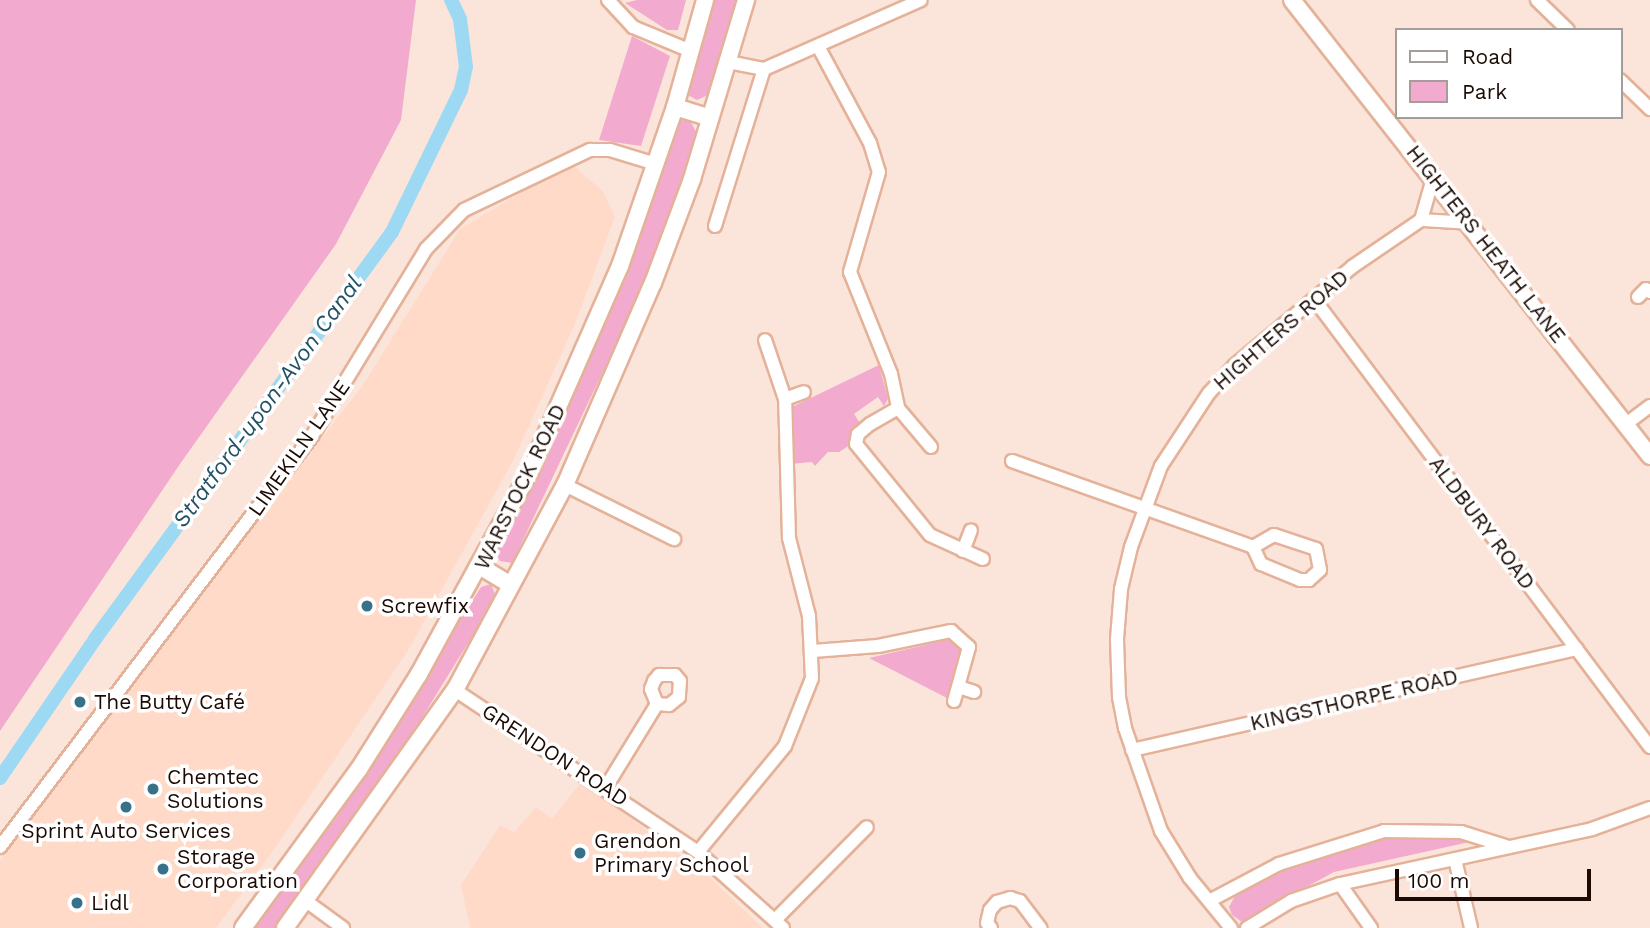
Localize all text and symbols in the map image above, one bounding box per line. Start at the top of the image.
legend [1394,28,1622,119]
text: Road [1462,44,1513,69]
text: Park [1462,79,1507,104]
street label: HIGHTERS HEATH LANE [1401,140,1571,348]
street label: HIGHTERS ROAD [1208,264,1354,396]
water label: Stratford-upon-Avon Canal [167,271,369,533]
street label: LIMEKILN LANE [243,375,355,521]
street label: WARSTOCK ROAD [469,400,571,574]
street label: ALDBURY ROAD [1424,451,1540,595]
place label: Screwfix [381,593,469,619]
marker: Screwfix [359,598,375,614]
street label: KINGSTHORPE ROAD [1248,664,1460,736]
place label: The Butty Café [94,689,246,715]
marker: The Butty Café [72,694,88,710]
street label: GRENDON ROAD [477,698,633,812]
place label: Chemtec Solutions [167,764,263,814]
marker: Chemtec Solutions [145,781,161,797]
marker: Sprint Auto Services [118,799,134,815]
place label: Sprint Auto Services [21,818,231,844]
place label: Grendon Primary School [594,828,749,878]
place label: Storage Corporation [177,844,298,894]
marker: Grendon Primary School [572,845,588,861]
scale bar [1398,855,1594,899]
marker: Storage Corporation [155,861,171,877]
text: 100 m [1408,868,1470,893]
place label: Lidl [91,890,129,916]
marker: Lidl [69,895,85,911]

